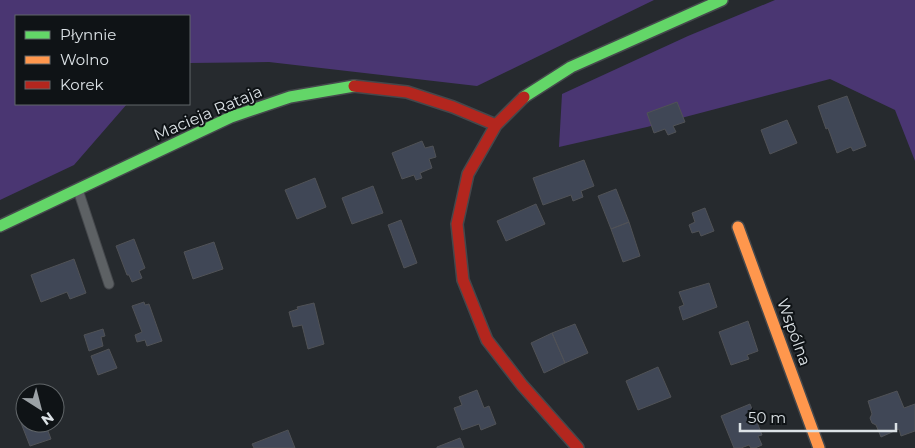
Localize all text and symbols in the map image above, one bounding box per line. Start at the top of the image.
legend [15,15,190,105]
text: Płynnie [60,25,116,44]
text: Wolno [60,50,109,69]
text: Korek [60,75,104,94]
street label: Macieja Rataja [151,82,265,144]
street label: Wspólna [773,296,815,368]
north arrow [15,383,65,433]
scale bar [740,400,896,432]
text: N [38,408,58,429]
text: 50 m [748,408,786,427]

